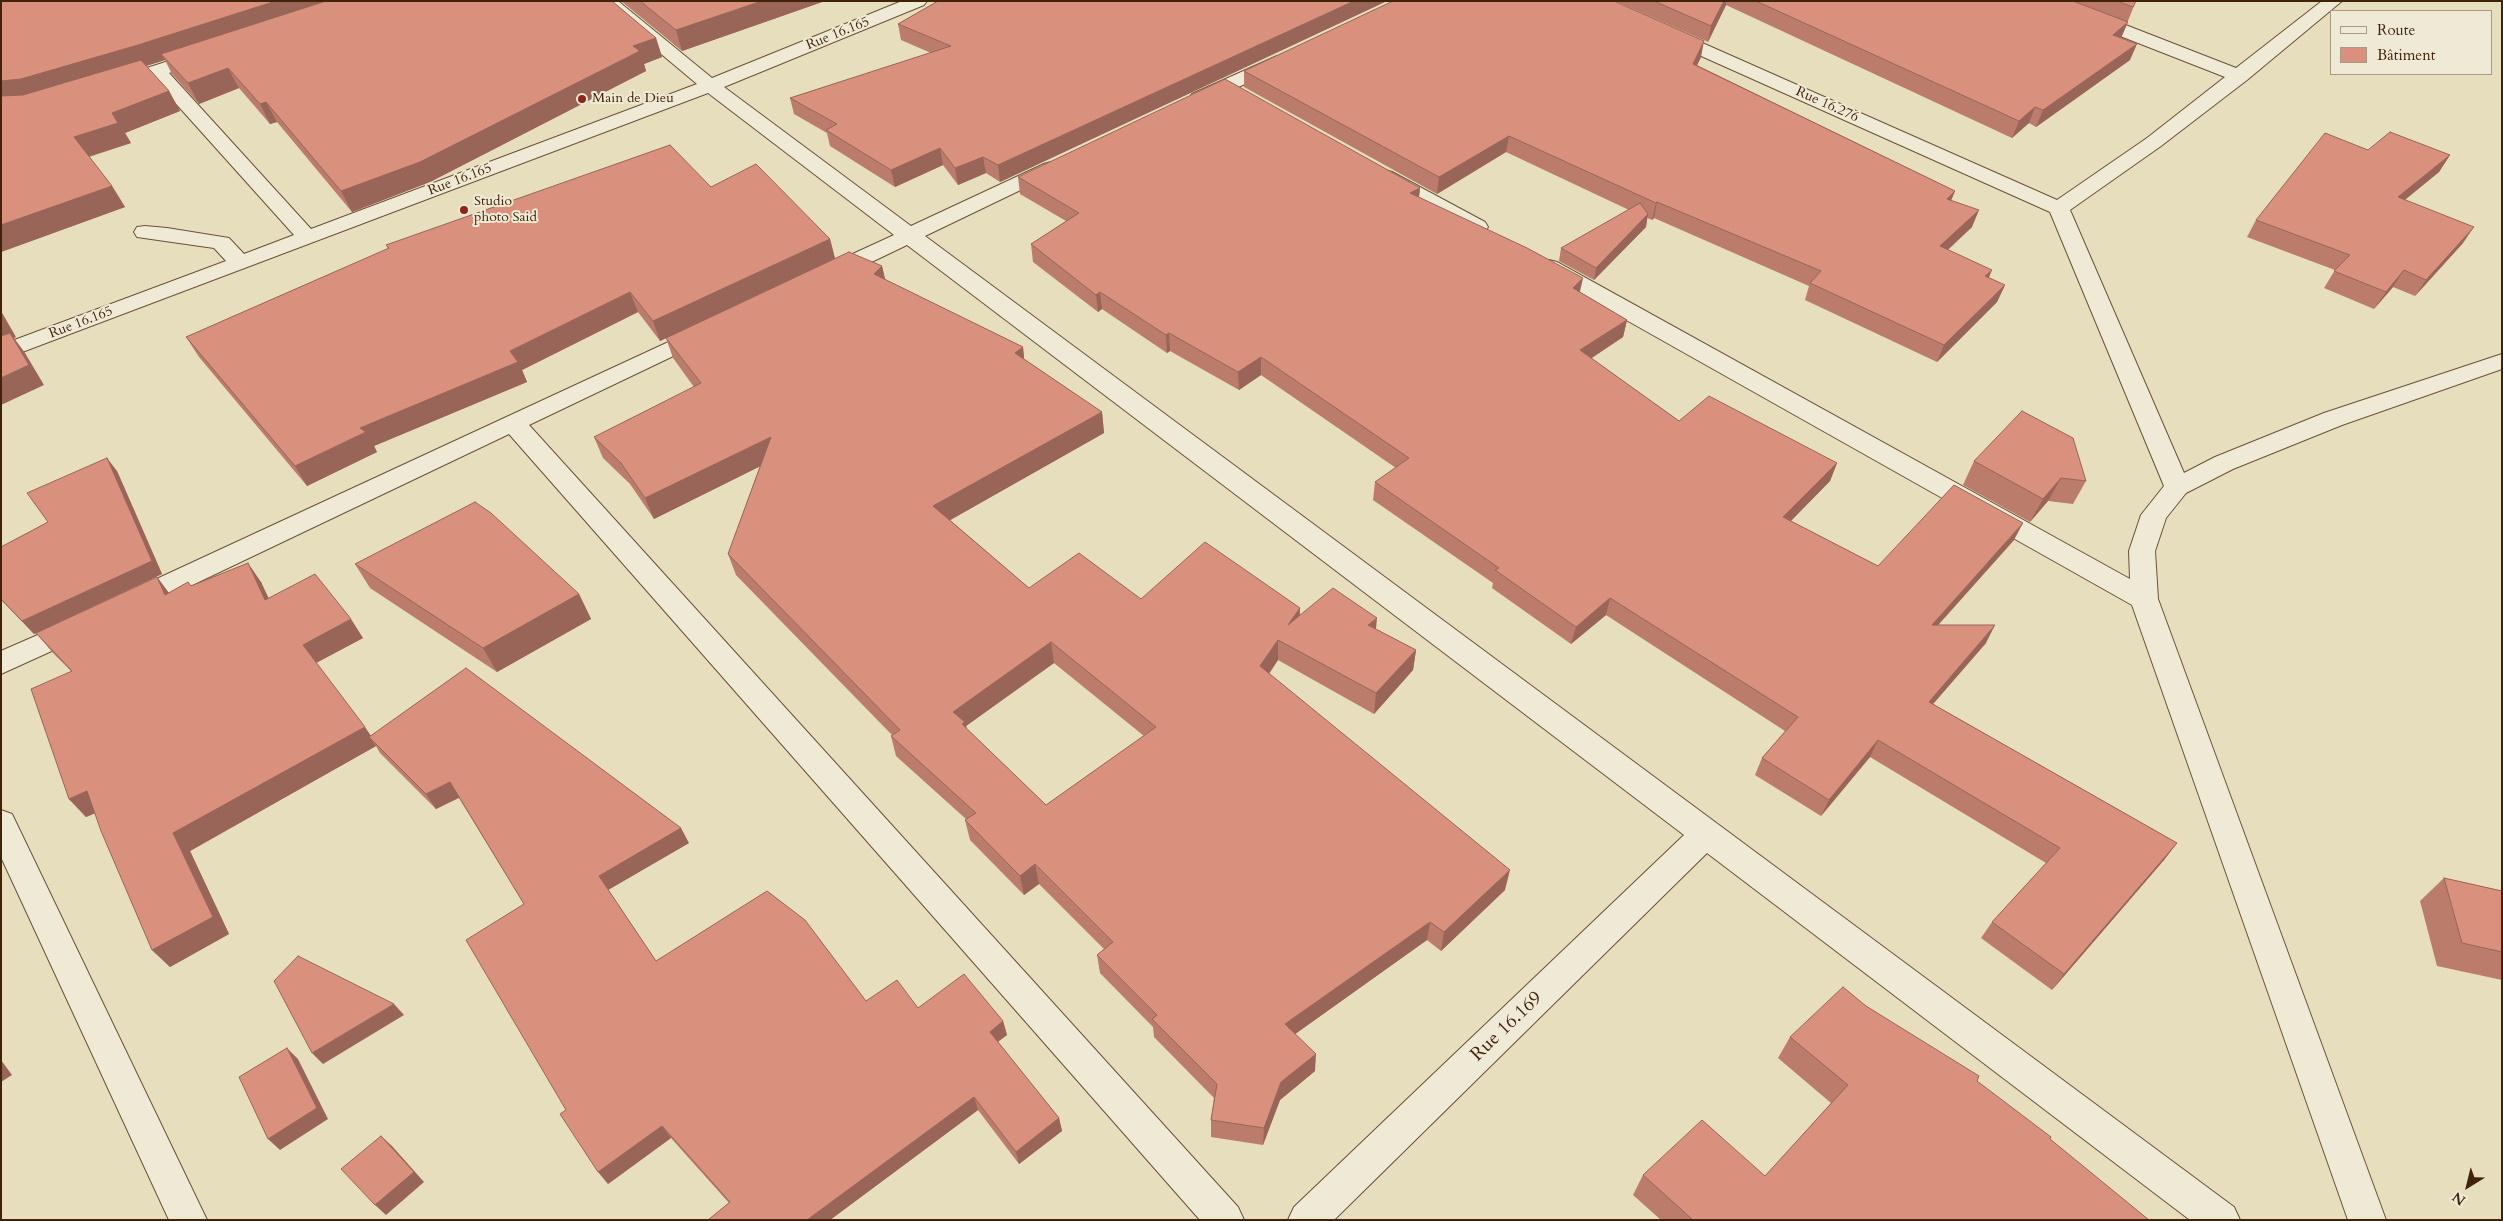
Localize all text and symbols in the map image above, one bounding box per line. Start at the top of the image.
legend [2330,10,2493,75]
street label: Rue 16.165 [804,14,872,54]
text: Route [2377,20,2415,40]
text: Bâtiment [2377,45,2435,65]
street label: Rue 16.276 [1793,84,1861,126]
place label: Main de Dieu [592,91,674,107]
marker: Main de Dieu [576,93,588,105]
street label: Rue 16.165 [426,160,494,200]
place label: Studio photo Said [474,194,537,226]
marker: Studio photo Said [458,204,470,216]
street label: Rue 16.165 [47,303,115,343]
street label: Rue 16.169 [1466,987,1548,1067]
north arrow [2443,1161,2493,1211]
text: N [2448,1187,2469,1210]

